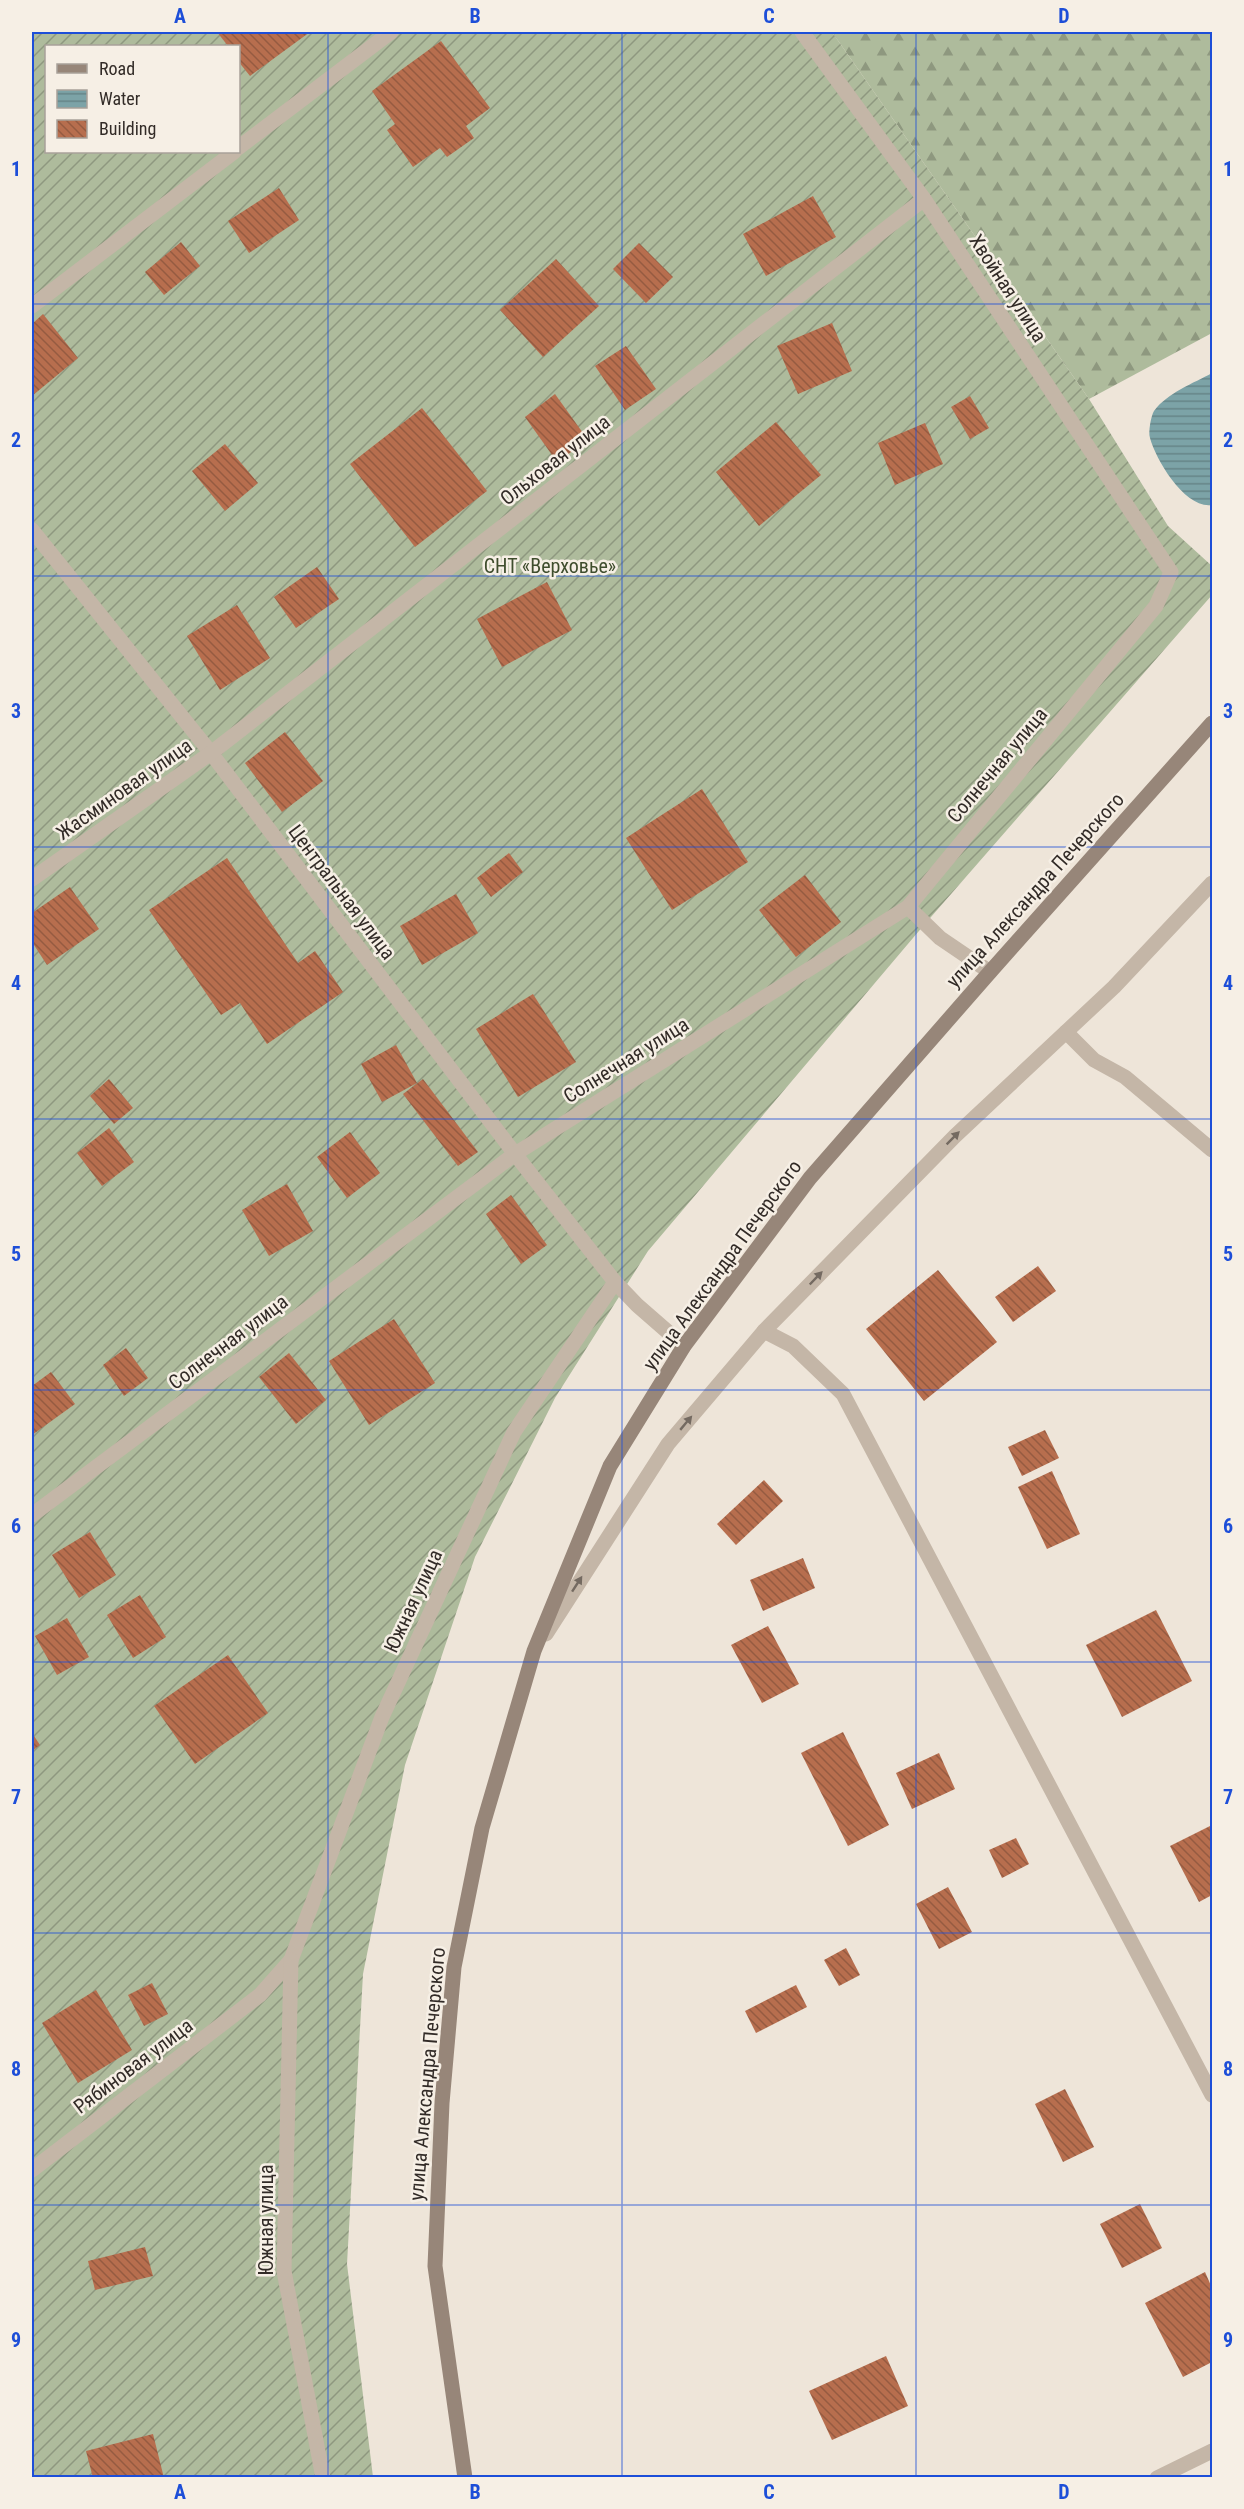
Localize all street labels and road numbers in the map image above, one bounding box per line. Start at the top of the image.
street label: Хвойная улица [964,230,1052,346]
street label: Ольховая улица [495,410,615,510]
street label: Солнечная улица [942,703,1052,827]
street label: Жасминовая улица [51,733,197,845]
street label: улица Александра Печерского [941,788,1129,992]
street label: Центральная улица [284,820,400,964]
street label: Солнечная улица [559,1012,693,1108]
street label: улица Александра Печерского [638,1155,806,1375]
street label: Солнечная улица [164,1289,292,1395]
street label: Южная улица [379,1546,447,1656]
street label: улица Александра Печерского [404,1946,450,2202]
street label: Рябиновая улица [69,2013,197,2119]
street label: Южная улица [254,2165,278,2275]

